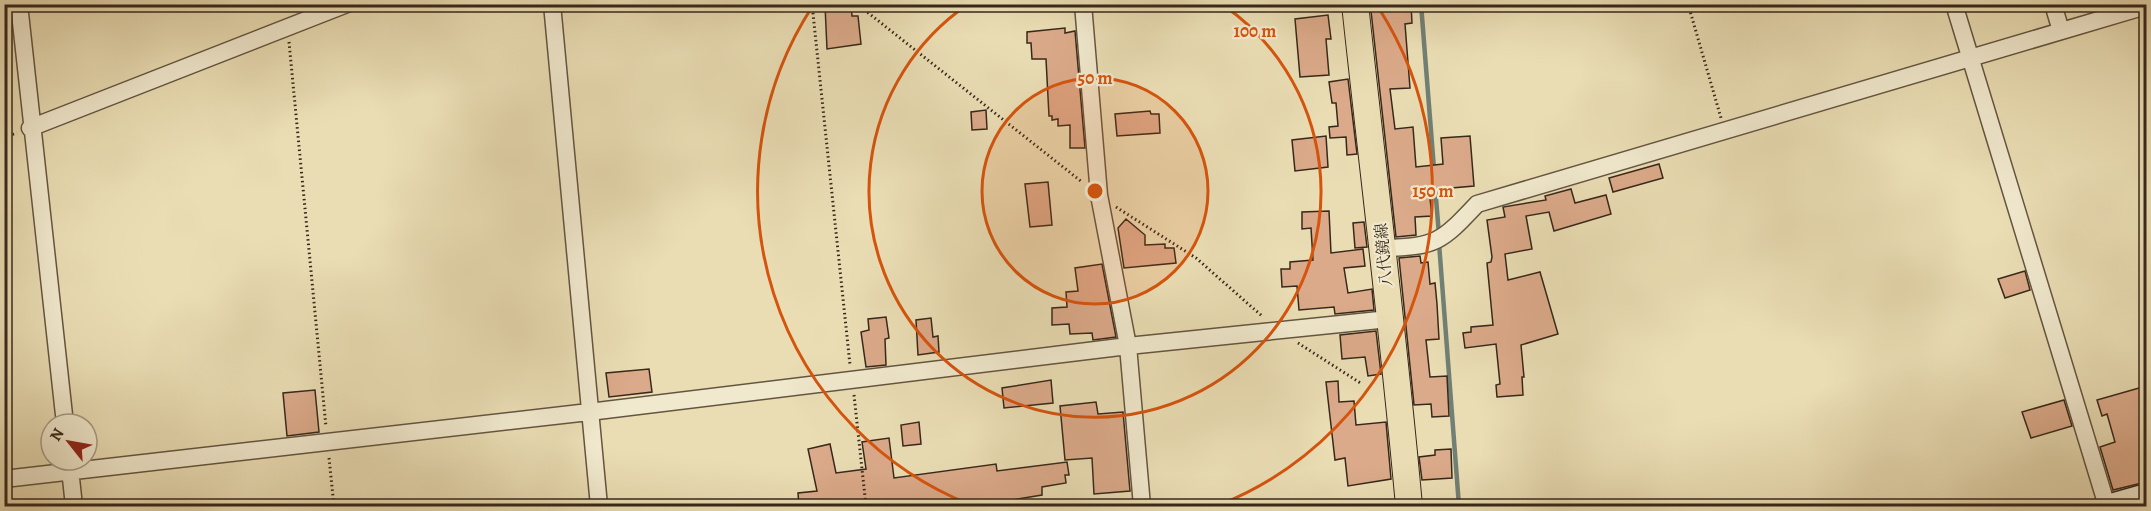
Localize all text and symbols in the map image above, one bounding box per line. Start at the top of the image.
text: 100 m [1234,19,1276,43]
text: 50 m [1078,66,1112,90]
text: 150 m [1412,179,1454,203]
centre of rings [1085,181,1105,201]
street label: 八代鏡線 [1370,222,1398,288]
north arrow [39,412,99,472]
text: N [45,424,70,445]

